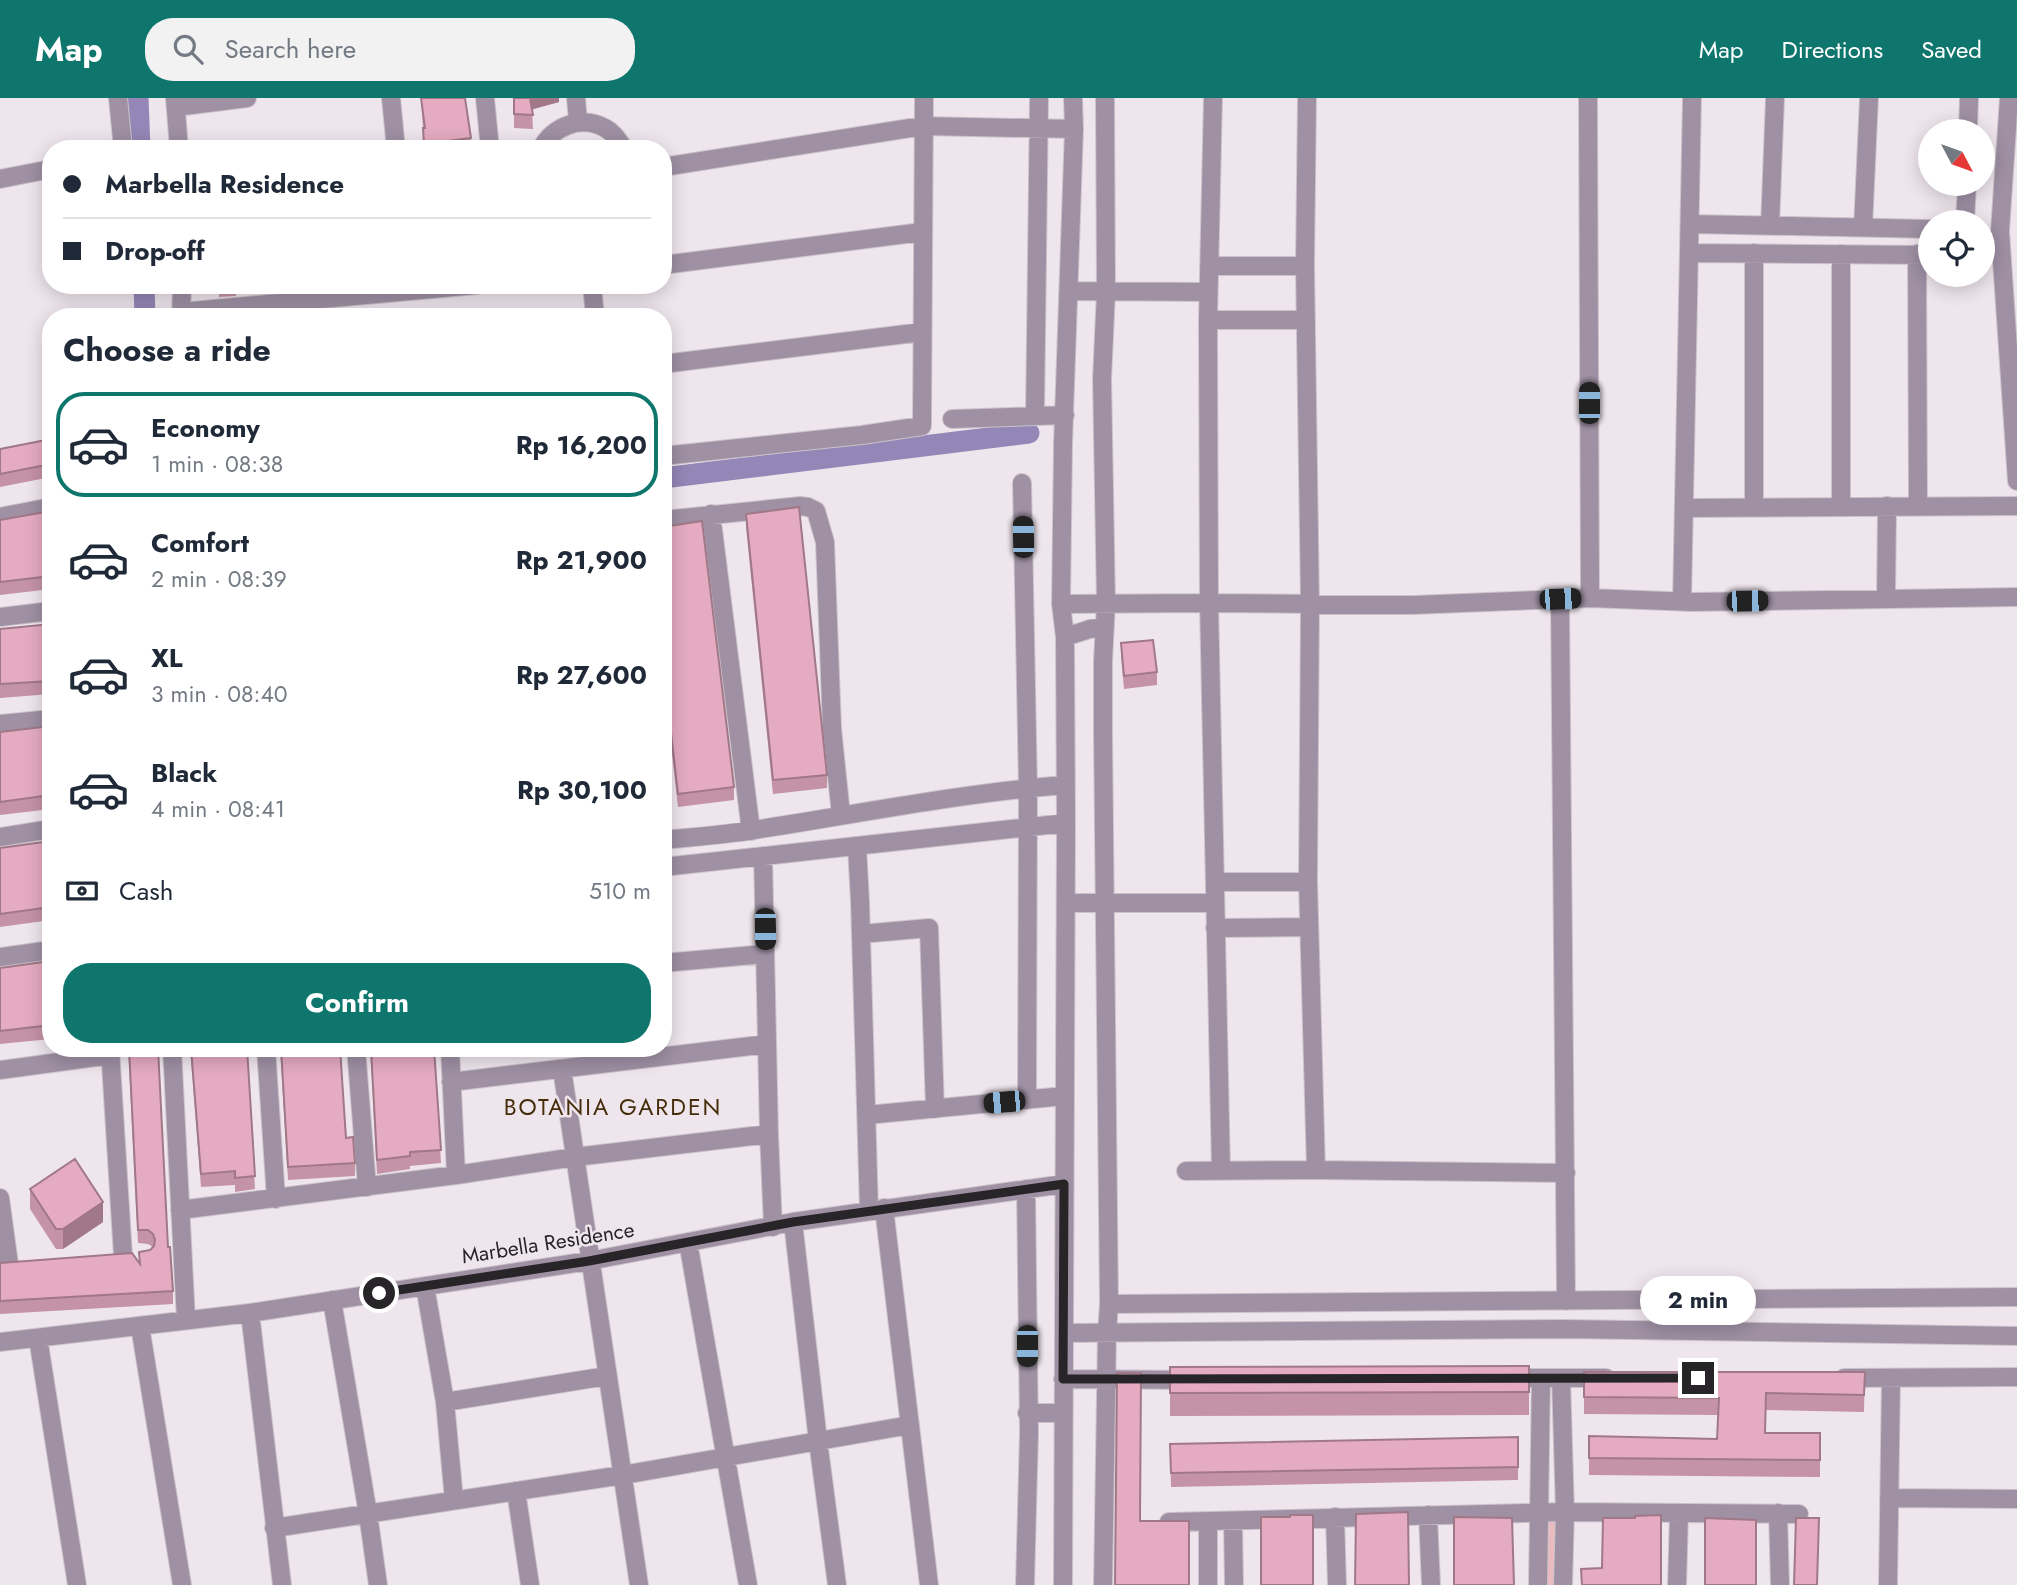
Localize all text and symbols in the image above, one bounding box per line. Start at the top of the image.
search box [145,18,635,81]
text: Map [35,26,103,73]
icon: search [169,30,207,68]
text: Search here [225,30,356,68]
text: Map [1699,32,1744,67]
text: Directions [1782,32,1883,67]
text: Saved [1921,32,1982,67]
north arrow [1918,119,1995,196]
map controls [1918,119,1995,287]
text: Marbella Residence [105,165,344,203]
button: locate [1918,210,1995,287]
text: Drop-off [105,232,205,270]
text: Choose a ride [63,327,271,373]
car [1579,382,1600,424]
text: Economy [151,409,260,447]
icon: car [67,413,130,476]
text: Rp 16,200 [516,426,647,464]
text: 1 min · 08:38 [151,447,283,481]
car [1013,516,1034,558]
text: Comfort [151,524,249,562]
icon: car [67,528,130,591]
text: Rp 21,900 [516,541,647,579]
text: 2 min · 08:39 [151,562,287,596]
car [1539,588,1582,610]
car [1726,590,1769,612]
text: XL [151,639,183,677]
icon: car [67,643,130,706]
text: Rp 27,600 [516,656,647,694]
text: 3 min · 08:40 [151,677,288,711]
text: Black [151,754,217,792]
icon: car [67,758,130,821]
text: Rp 30,100 [517,771,647,809]
text: 4 min · 08:41 [151,792,285,826]
icon: cash [63,872,101,910]
text: Cash [119,872,173,910]
text: 510 m [589,874,651,908]
car [755,908,776,950]
button: Confirm [63,963,651,1043]
district label: BOTANIA GARDEN [504,1090,722,1124]
car [983,1090,1026,1114]
street label: Marbella Residence [460,1215,637,1271]
callout: 2 min [1640,1276,1756,1326]
route start [363,1277,395,1309]
text: 2 min [1668,1283,1728,1317]
car [1017,1325,1038,1367]
route end [1682,1362,1714,1394]

